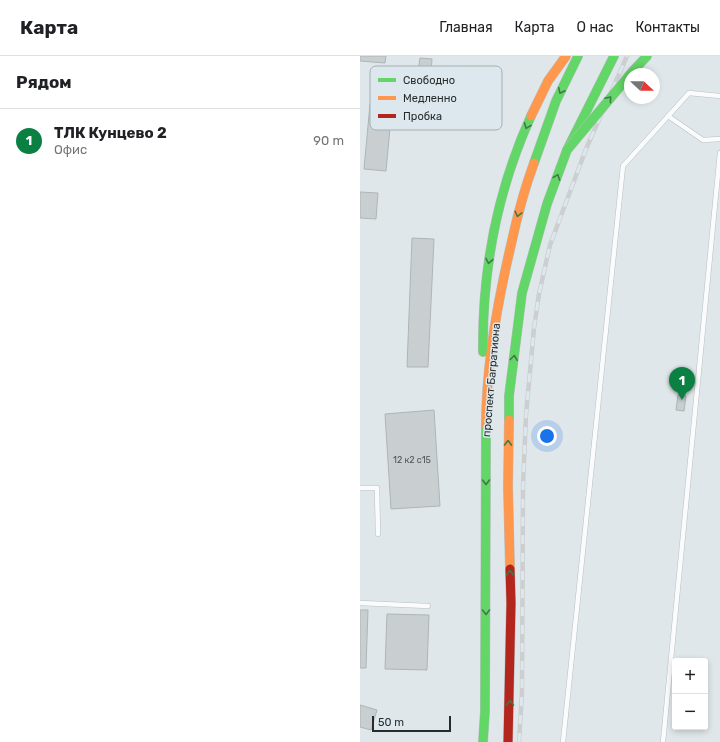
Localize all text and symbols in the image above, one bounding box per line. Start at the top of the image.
text: Карта [20,16,78,39]
text: Главная [439,19,493,36]
text: Карта [515,19,555,36]
text: О нас [577,19,613,36]
text: Контакты [635,19,700,36]
legend [370,66,502,130]
north arrow [624,68,660,104]
text: Рядом [16,72,72,92]
text: Свободно [403,74,455,87]
one-way arrow [558,87,566,94]
text: Медленно [403,92,457,105]
one-way arrow [605,96,612,103]
text: Пробка [403,110,442,123]
one-way arrow [523,123,531,130]
text: ТЛК Кунцево 2 [54,124,167,142]
text: 1 [26,133,32,148]
text: 90 m [313,133,344,148]
text: Офис [54,142,87,157]
one-way arrow [552,174,560,181]
one-way arrow [514,210,523,217]
one-way arrow [485,258,493,264]
street label: проспект Багратиона [480,323,503,438]
one-way arrow [509,355,518,361]
pin: 1 [669,367,695,400]
your location [537,426,557,446]
one-way arrow [504,440,513,446]
house number: 12 к2 с15 [393,455,431,465]
one-way arrow [482,479,490,485]
one-way arrow [506,570,515,576]
one-way arrow [482,609,490,615]
map controls [672,658,708,730]
button: + [672,658,708,694]
button: − [672,694,708,730]
one-way arrow [505,700,514,706]
scale bar [372,714,451,733]
text: 50 m [378,716,404,729]

